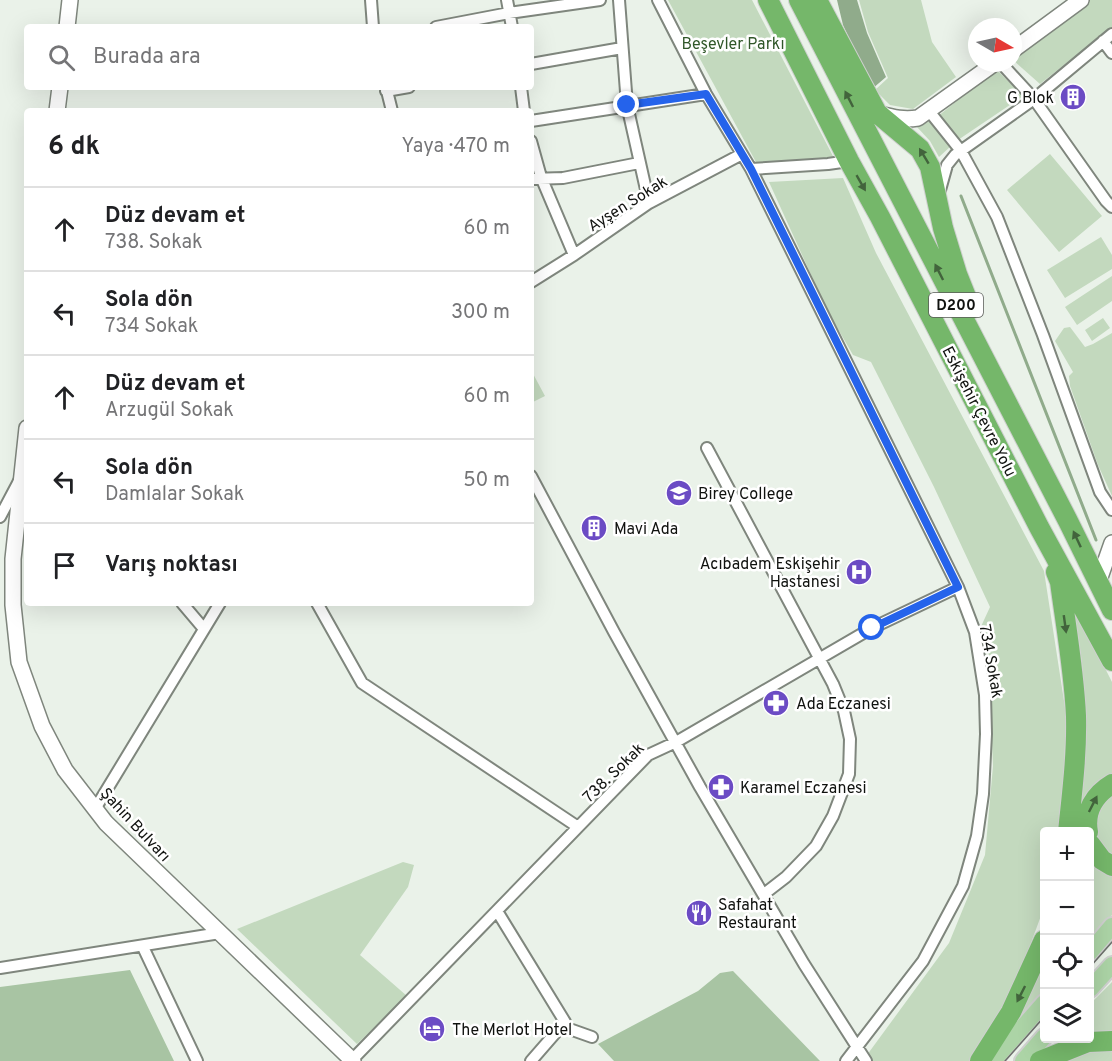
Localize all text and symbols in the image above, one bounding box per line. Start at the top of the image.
north arrow [968,18,1022,72]
search box [24,24,534,90]
park label: Beşevler Parkı [681,35,785,55]
icon: search [45,41,78,74]
text: Burada ara [93,44,201,71]
building icon: G Blok [1058,82,1088,112]
place label: G Blok [1007,89,1054,109]
route end [613,91,639,117]
one-way arrow [845,91,854,108]
text: 6 dk [48,131,100,164]
text: Yaya · 470 m [401,134,510,160]
one-way arrow [918,148,929,164]
street label: Ayşen Sokak [584,172,672,237]
one-way arrow [856,175,866,192]
text: Düz devam et [105,203,245,230]
icon: ahead [48,213,81,246]
text: 60 m [464,216,510,242]
text: 738. Sokak [105,230,203,256]
one-way arrow [934,264,944,281]
text: Sola dön [105,287,193,314]
road number: D200 [929,293,983,317]
icon: left [48,297,81,330]
text: 300 m [451,300,510,326]
text: 734 Sokak [105,314,198,340]
street label: Eskişehir Çevre Yolu [937,343,1020,481]
text: Düz devam et [105,371,245,398]
icon: ahead [48,381,81,414]
text: 60 m [464,384,510,410]
text: Arzugül Sokak [105,398,234,424]
text: Sola dön [105,455,193,482]
icon: left [48,465,81,498]
text: 50 m [463,468,510,494]
school or university icon: Birey College [664,478,694,508]
text: Damlalar Sokak [105,482,244,508]
place label: Birey College [698,485,793,505]
building icon: Mavi Ada [579,513,609,543]
place label: Mavi Ada [614,520,678,540]
one-way arrow [1072,530,1081,547]
icon: arrive [48,549,81,582]
text: Varış noktası [105,552,238,579]
place label: Acıbadem Eskişehir Hastanesi [700,555,840,593]
hospital icon: Acıbadem Eskişehir Hastanesi [844,557,874,587]
route start [858,614,884,640]
one-way arrow [1061,614,1070,633]
street label: 734 Sokak [974,623,1006,700]
pharmacy icon: Ada Eczanesi [761,688,791,718]
place label: Ada Eczanesi [796,695,891,715]
street label: 738. Sokak [579,739,649,808]
pharmacy icon: Karamel Eczanesi [706,772,736,802]
place label: Karamel Eczanesi [740,779,867,799]
street label: Şahin Bulvarı [95,784,174,867]
one-way arrow [1088,795,1098,813]
map controls [1040,827,1094,1043]
button: + [1040,827,1094,881]
button: − [1040,881,1094,935]
place label: Safahat Restaurant [718,896,797,934]
restaurant icon: Safahat Restaurant [684,898,714,928]
button: locate [1040,935,1094,989]
one-way arrow [1016,986,1026,1003]
button: layers [1040,989,1094,1043]
hotel icon: The Merlot Hotel [417,1014,447,1044]
place label: The Merlot Hotel [452,1021,572,1041]

